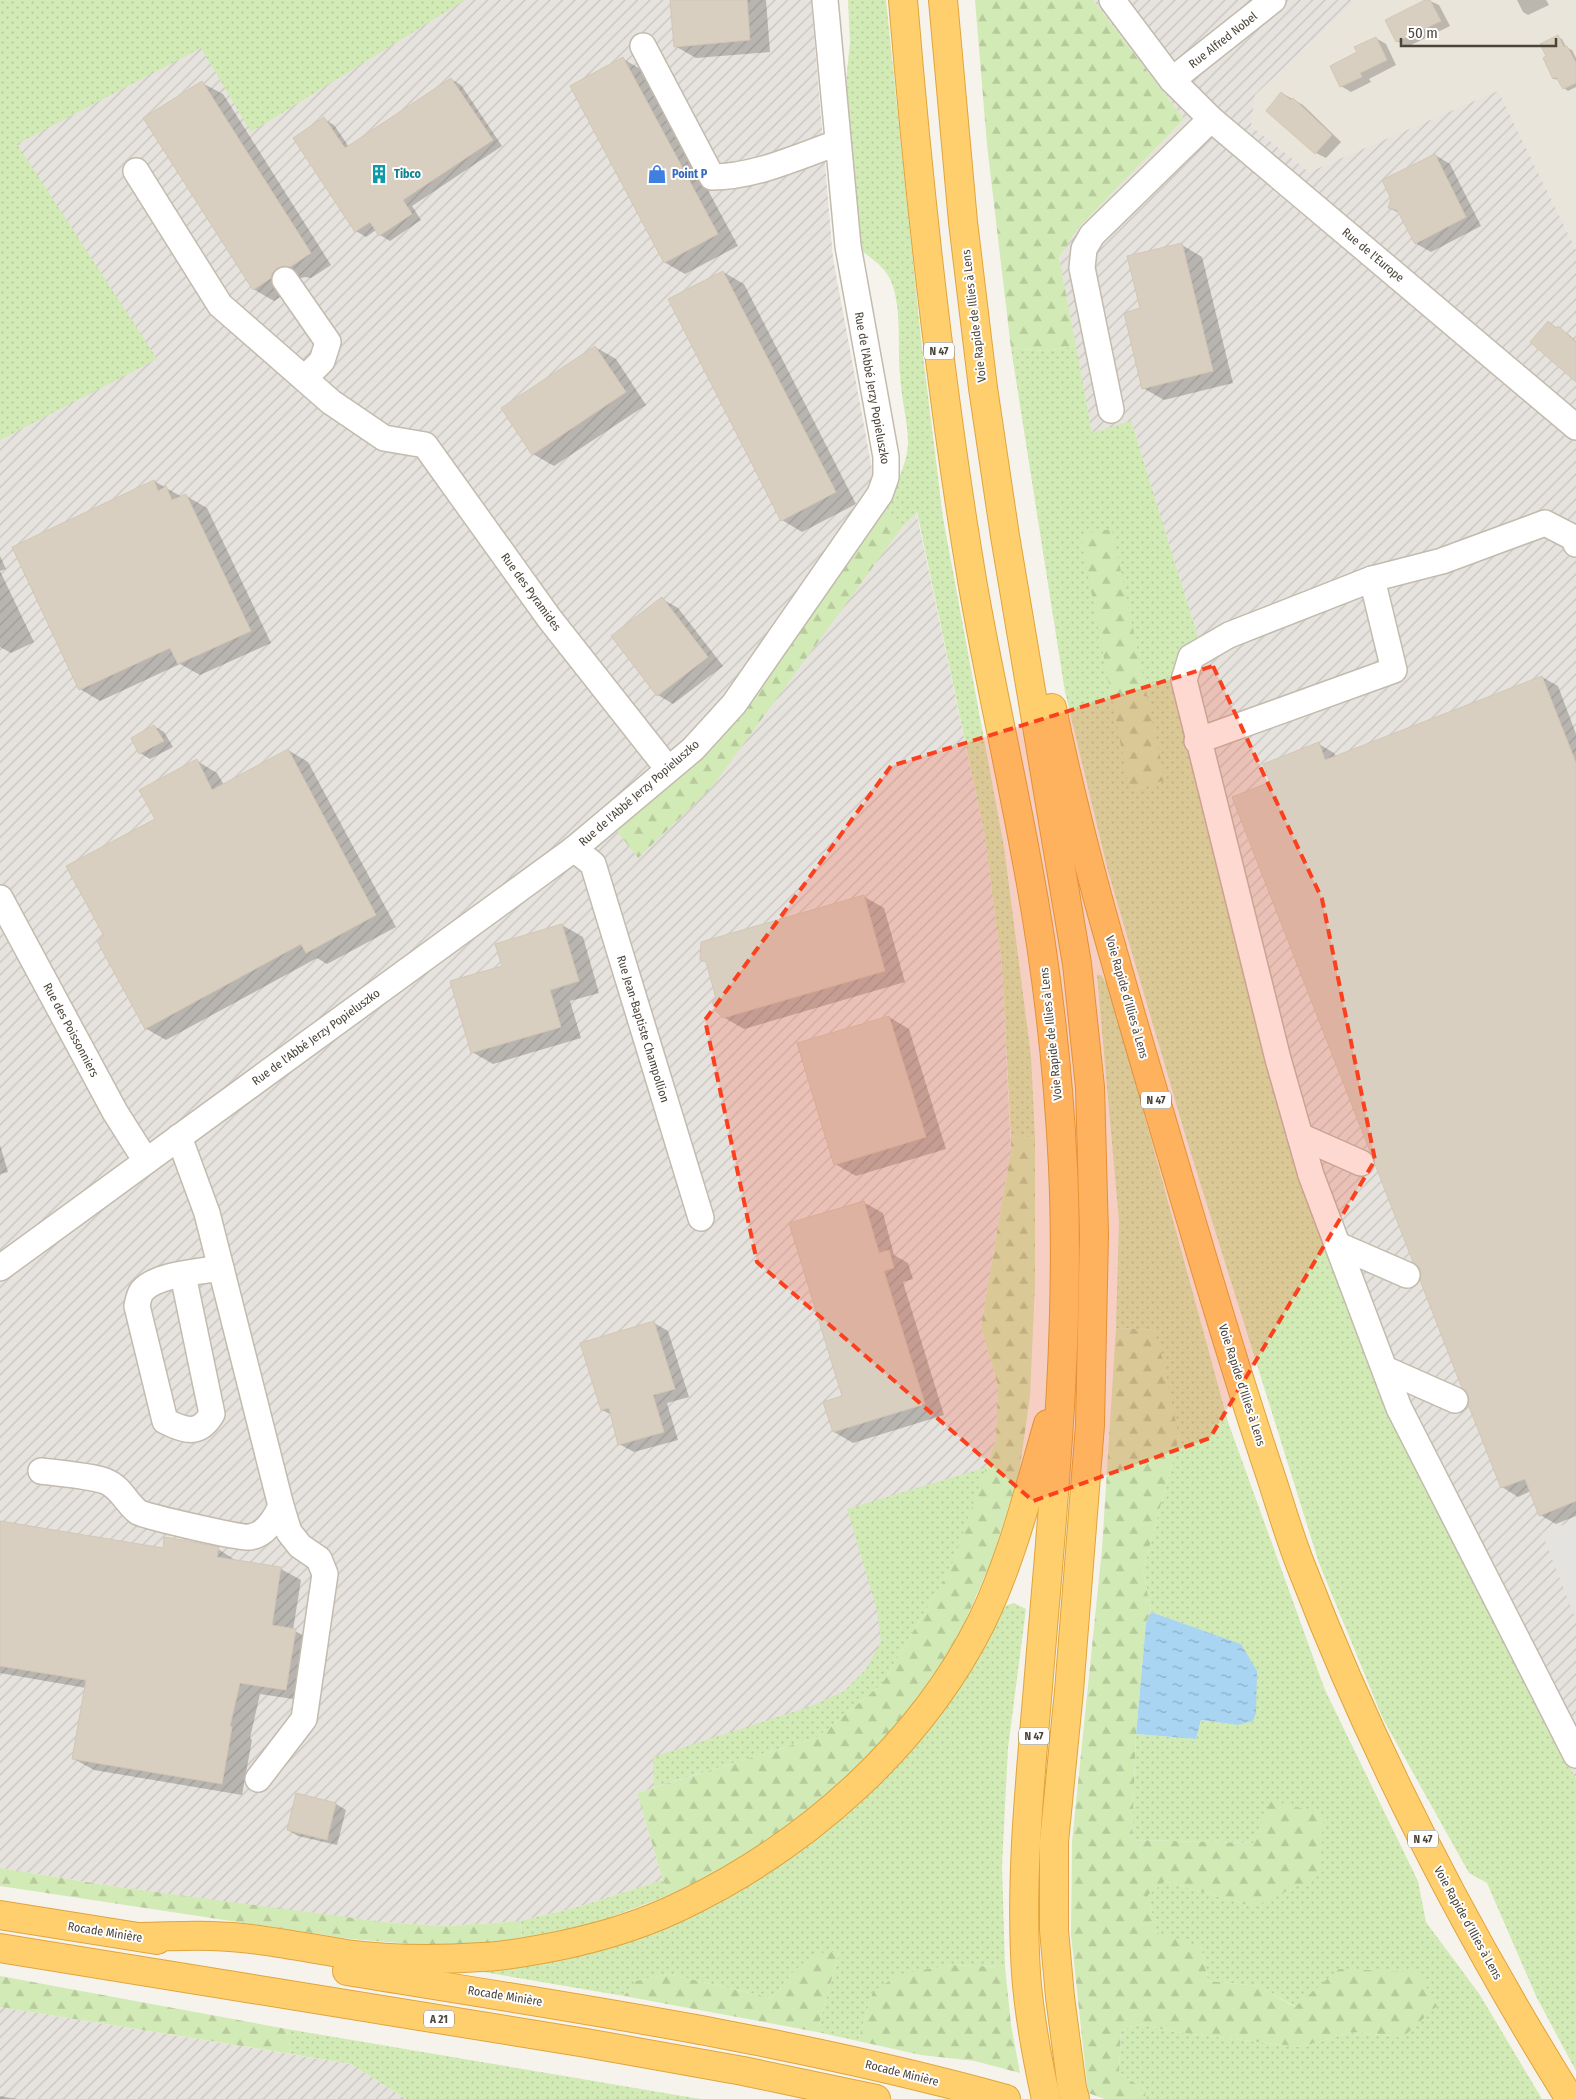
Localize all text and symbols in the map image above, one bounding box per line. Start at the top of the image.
street label: Rue Alfred Nobel [1186,9,1260,71]
scale bar [1401,15,1556,47]
text: 50 m [1408,24,1438,42]
building icon: Tibco [368,163,390,185]
shop icon: Point P [646,163,668,185]
place label: Tibco [394,167,421,181]
place label: Point P [672,167,708,181]
street label: Rue de l'Europe [1339,225,1407,285]
street label: Voie Rapide de Illies à Lens [959,249,989,383]
street label: Rue de l'Abbé Jerzy Popieluszko [852,311,892,465]
road number: N 47 [924,342,954,360]
street label: Rue des Pyramides [498,550,564,634]
street label: Rue de l'Abbé Jerzy Popieluszko [576,737,702,849]
street label: Voie Rapide d’Illies à Lens [1103,934,1151,1060]
street label: Rue Jean-Baptiste Champollion [614,954,672,1104]
street label: Voie Rapide de Illies à Lens [1037,967,1065,1101]
street label: Rue des Poissonniers [40,981,102,1079]
street label: Rue de l'Abbé Jerzy Popieluszko [249,986,383,1088]
road number: N 47 [1141,1092,1171,1108]
street label: Voie Rapide d’Illies à Lens [1216,1322,1268,1448]
road number: N 47 [1019,1728,1049,1744]
road number: N 47 [1408,1830,1438,1848]
street label: Voie Rapide d’Illies à Lens [1431,1864,1505,1982]
street label: Rocade Minière [67,1919,143,1945]
street label: Rocade Minière [467,1983,543,2009]
road number: A 21 [424,2010,454,2028]
street label: Rocade Minière [864,2057,940,2089]

